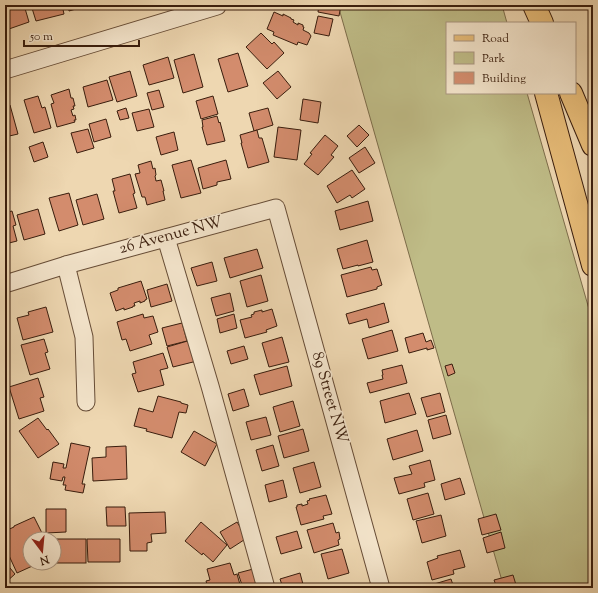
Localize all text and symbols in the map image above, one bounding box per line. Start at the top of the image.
scale bar [24,22,139,48]
legend [446,22,576,94]
text: 50 m [29,28,53,46]
text: Road [482,30,509,48]
text: Park [482,50,505,68]
text: Building [482,70,526,88]
street label: 26 Avenue NW [117,211,226,261]
street label: 89 Street NW [305,349,353,447]
north arrow [22,531,62,571]
text: N [38,550,52,569]

